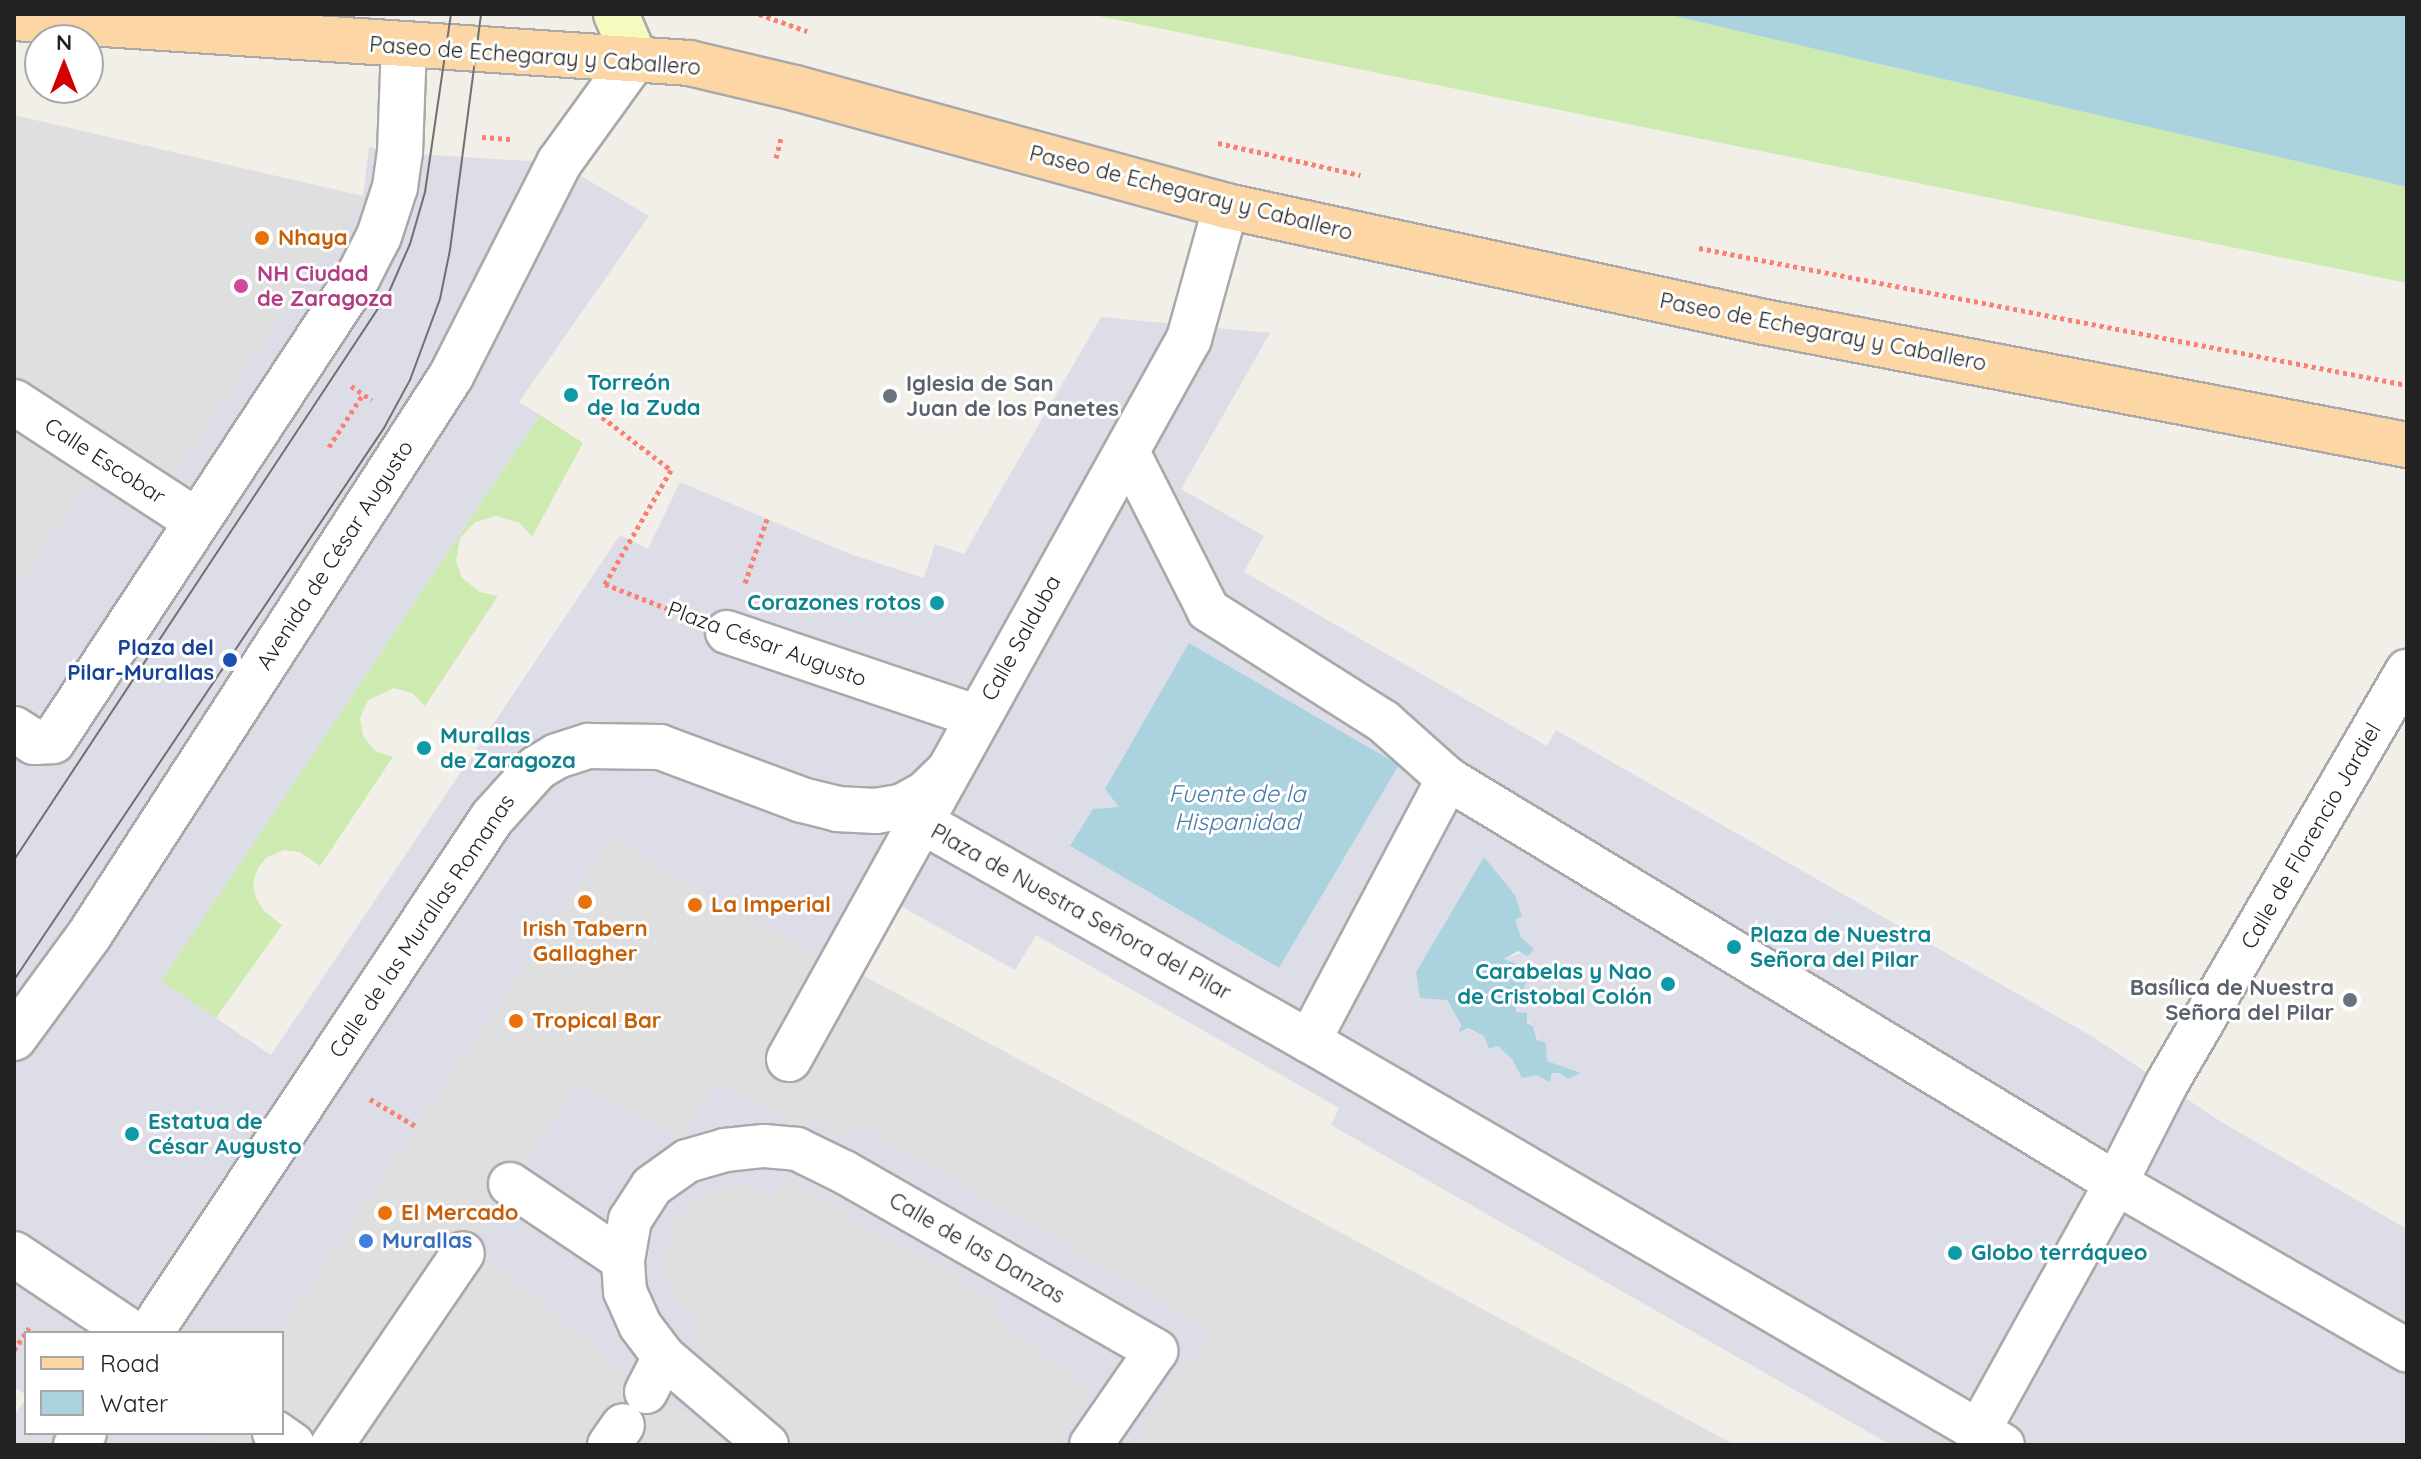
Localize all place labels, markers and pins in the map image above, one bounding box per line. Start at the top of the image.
place label: Nhaya [278,225,348,251]
marker: Nhaya [253,229,271,247]
place label: NH Ciudad de Zaragoza [257,260,393,312]
marker: NH Ciudad de Zaragoza [232,277,250,295]
place label: Torreón de la Zuda [587,369,701,420]
place label: Iglesia de San Juan de los Panetes [906,370,1119,422]
marker: Torreón de la Zuda [562,386,580,404]
marker: Iglesia de San Juan de los Panetes [881,387,899,405]
place label: Corazones rotos [747,590,921,616]
marker: Corazones rotos [928,594,946,612]
place label: Plaza del Pilar-Murallas [67,634,214,686]
marker: Plaza del Pilar-Murallas [221,651,239,669]
place label: Murallas de Zaragoza [440,722,576,774]
marker: Murallas de Zaragoza [415,739,433,757]
place label: La Imperial [711,892,831,918]
marker: Irish Tabern Gallagher [576,893,594,911]
marker: La Imperial [686,896,704,914]
place label: Irish Tabern Gallagher [522,915,648,966]
place label: Plaza de Nuestra Señora del Pilar [1750,921,1931,972]
marker: Plaza de Nuestra Señora del Pilar [1725,938,1743,956]
place label: Carabelas y Nao de Cristobal Colón [1457,958,1652,1010]
place label: Basílica de Nuestra Señora del Pilar [2130,974,2334,1026]
marker: Carabelas y Nao de Cristobal Colón [1659,975,1677,993]
marker: Basílica de Nuestra Señora del Pilar [2341,991,2359,1009]
place label: Tropical Bar [532,1008,661,1034]
marker: Tropical Bar [507,1012,525,1030]
place label: Estatua de César Augusto [148,1108,302,1160]
marker: Estatua de César Augusto [123,1125,141,1143]
place label: El Mercado [401,1200,519,1226]
marker: El Mercado [376,1204,394,1222]
place label: Murallas [382,1228,472,1254]
marker: Murallas [357,1232,375,1250]
place label: Globo terráqueo [1971,1240,2147,1266]
marker: Globo terráqueo [1946,1244,1964,1262]

